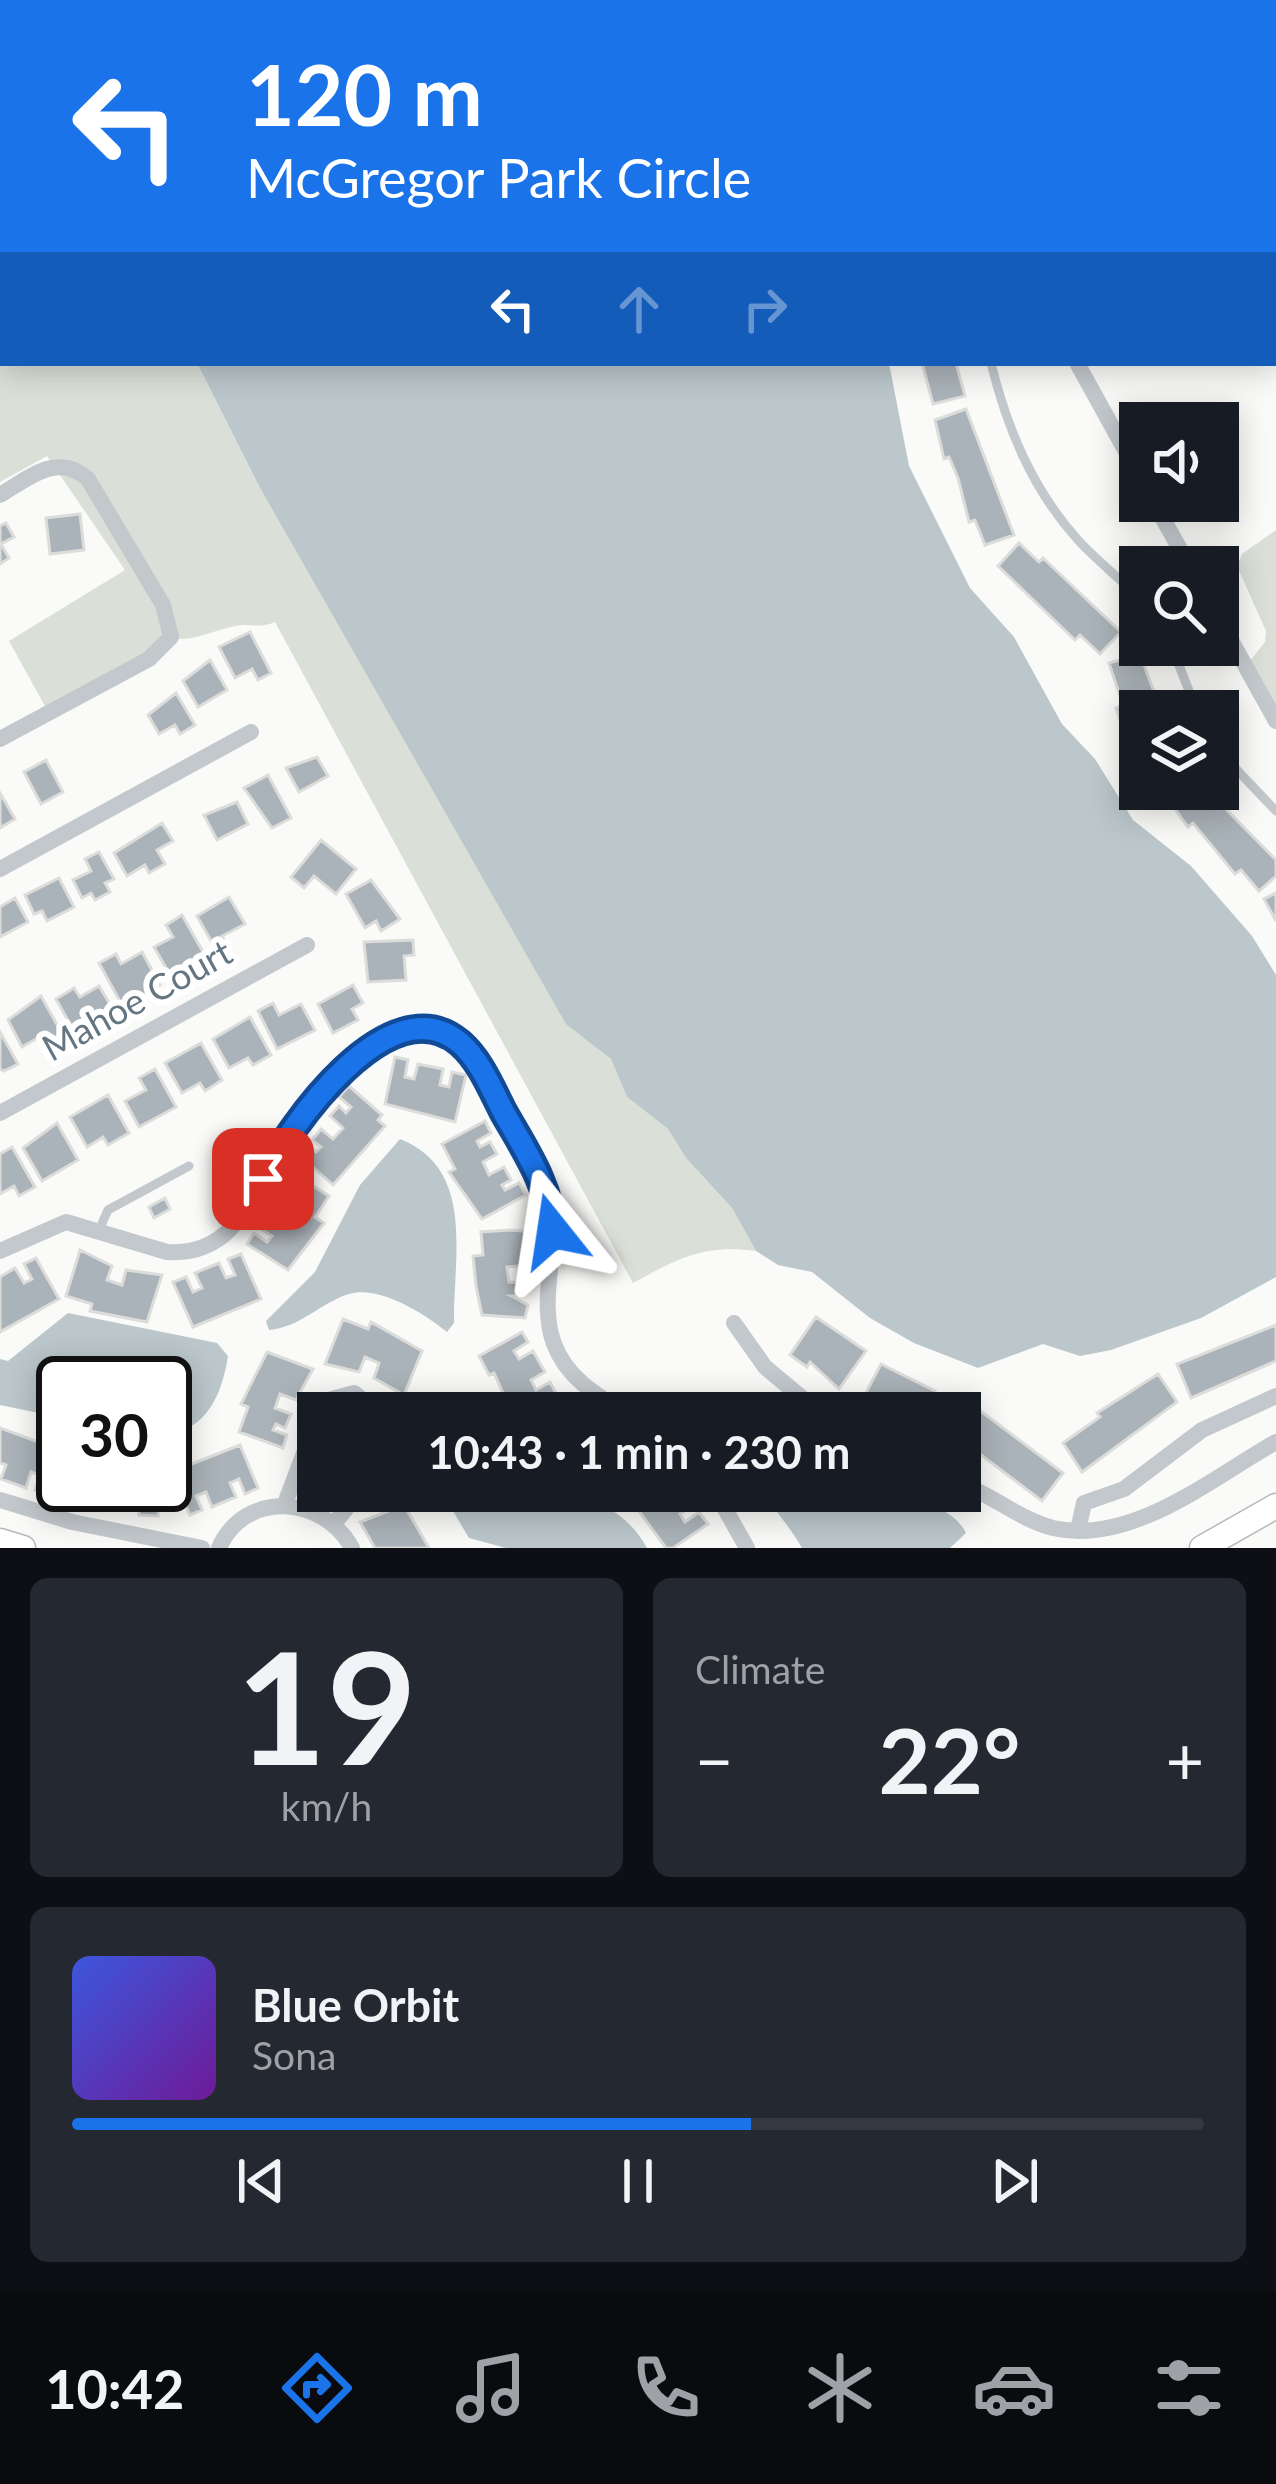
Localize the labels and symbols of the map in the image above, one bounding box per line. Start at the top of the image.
street label: Mahoe Court [34,929,239,1069]
pin [212,1128,314,1230]
position arrow [490,1168,616,1294]
speed limit sign: 30 [36,1356,192,1512]

